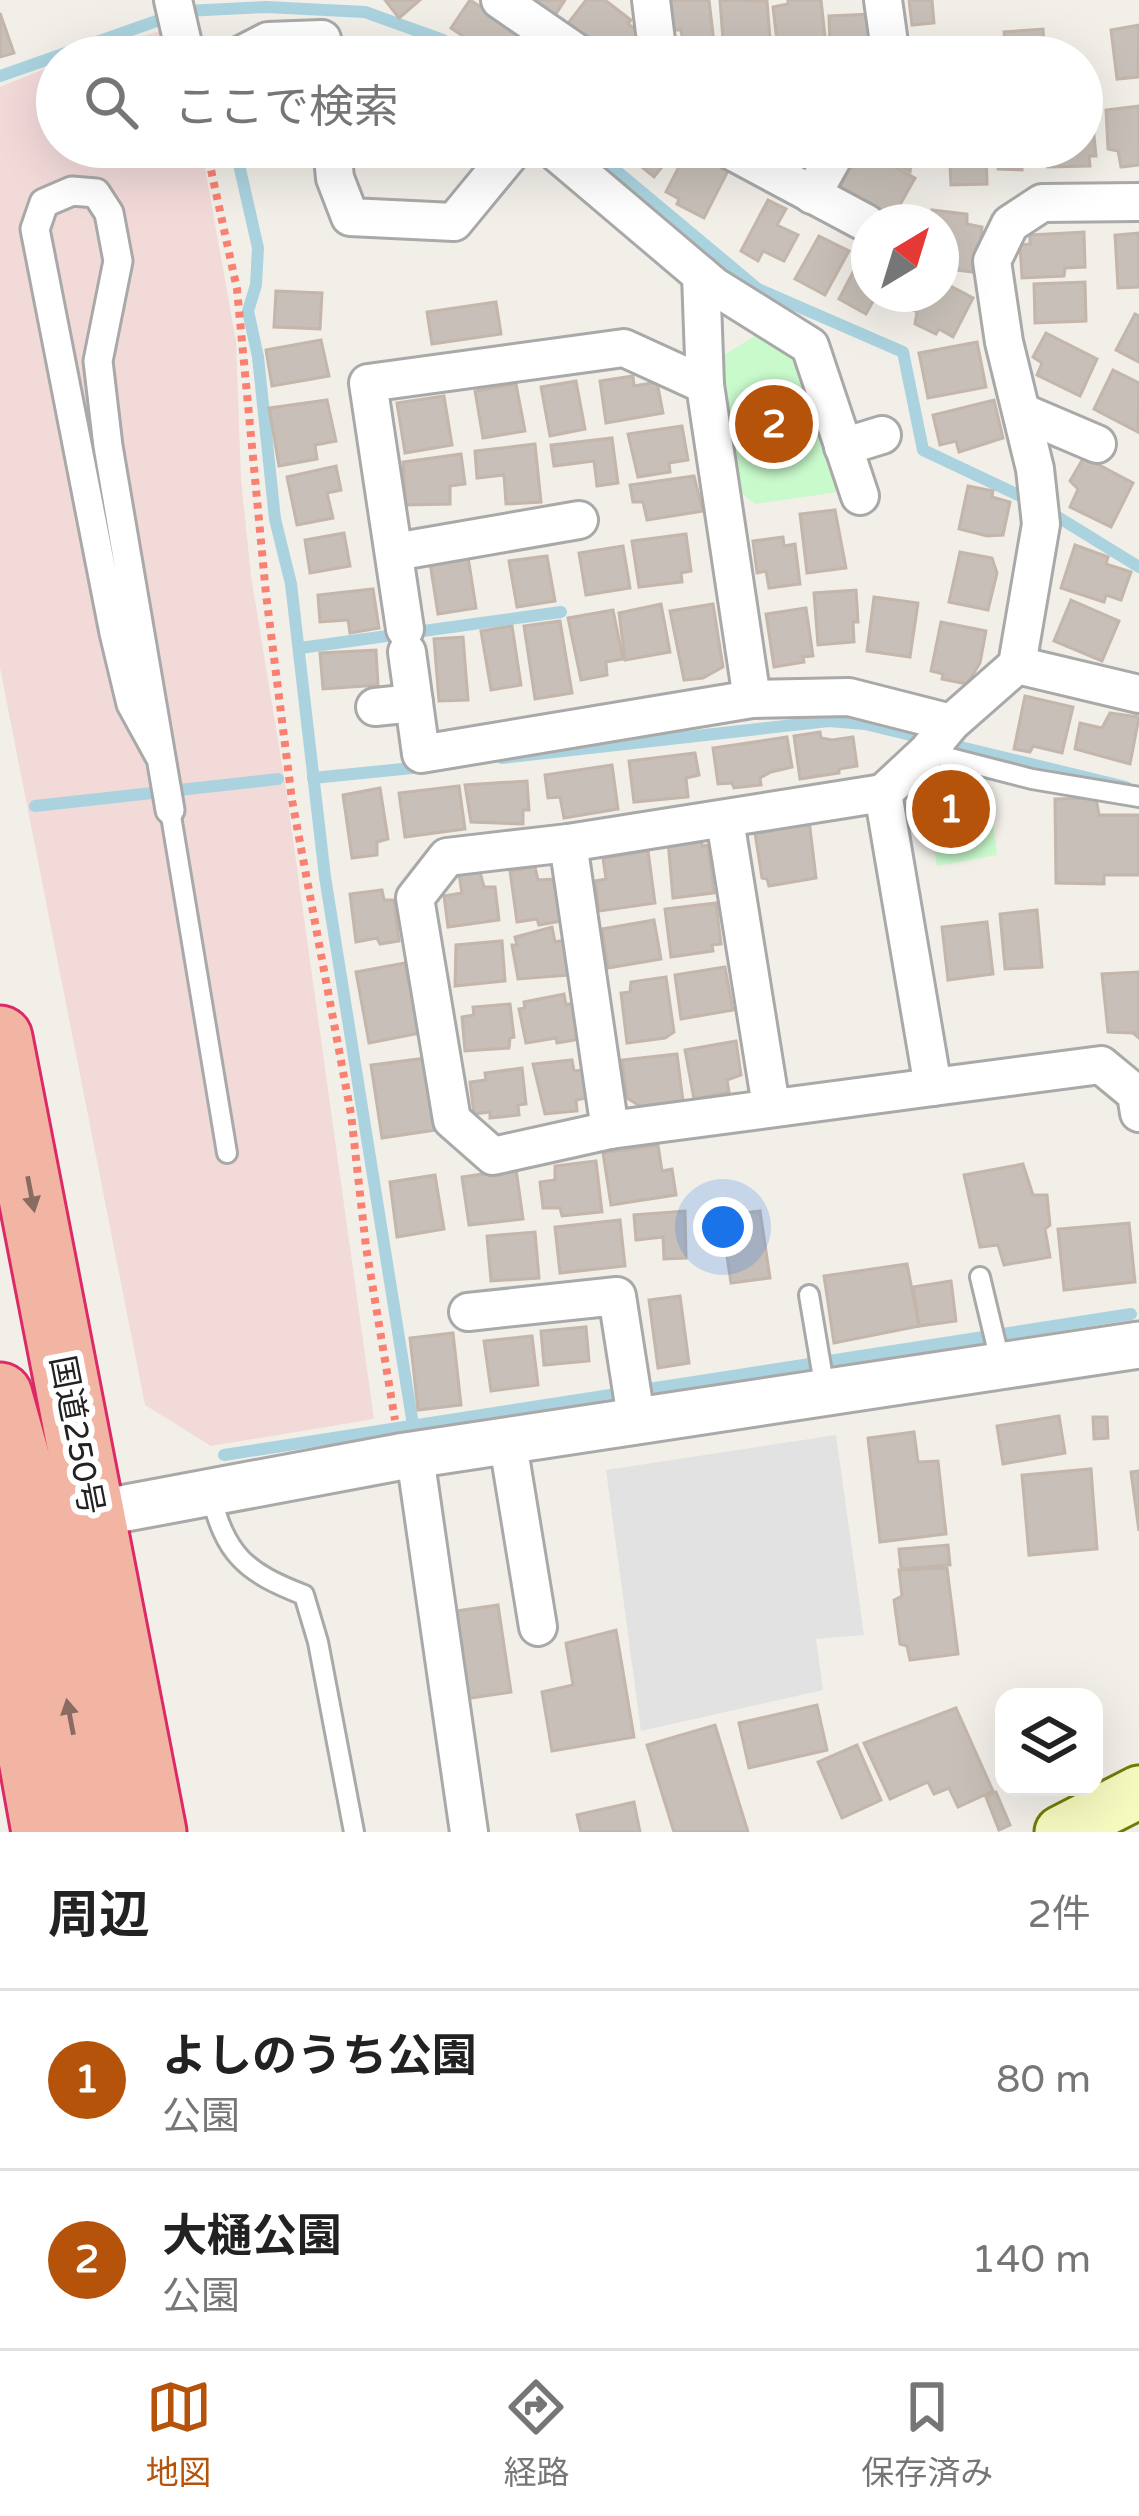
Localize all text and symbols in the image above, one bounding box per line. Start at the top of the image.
search box [36,36,1103,168]
icon: search [78,69,144,135]
text: ここで検索 [174,81,399,135]
north arrow [851,204,959,312]
pin: 2 [735,379,813,469]
pin: 1 [912,764,990,854]
one-way arrow [22,1176,41,1213]
your location [693,1197,753,1257]
street label: 国道250号 [42,1352,111,1518]
map controls [995,1688,1103,1796]
button: layers [995,1688,1103,1796]
one-way arrow [60,1698,79,1735]
text: 周辺 [48,1885,150,1947]
text: 2件 [1028,1891,1091,1938]
text: よしのうち公園 [162,2030,477,2084]
text: 1 [75,2056,99,2103]
text: 80 m [996,2056,1091,2103]
text: 公園 [162,2093,240,2140]
text: 大樋公園 [162,2210,342,2264]
text: 2 [75,2236,99,2283]
text: 140 m [972,2236,1091,2283]
text: 公園 [162,2273,240,2320]
tab: 地図 [146,2374,212,2494]
tab: 経路 [503,2374,569,2494]
tab: 保存済み [861,2374,993,2494]

